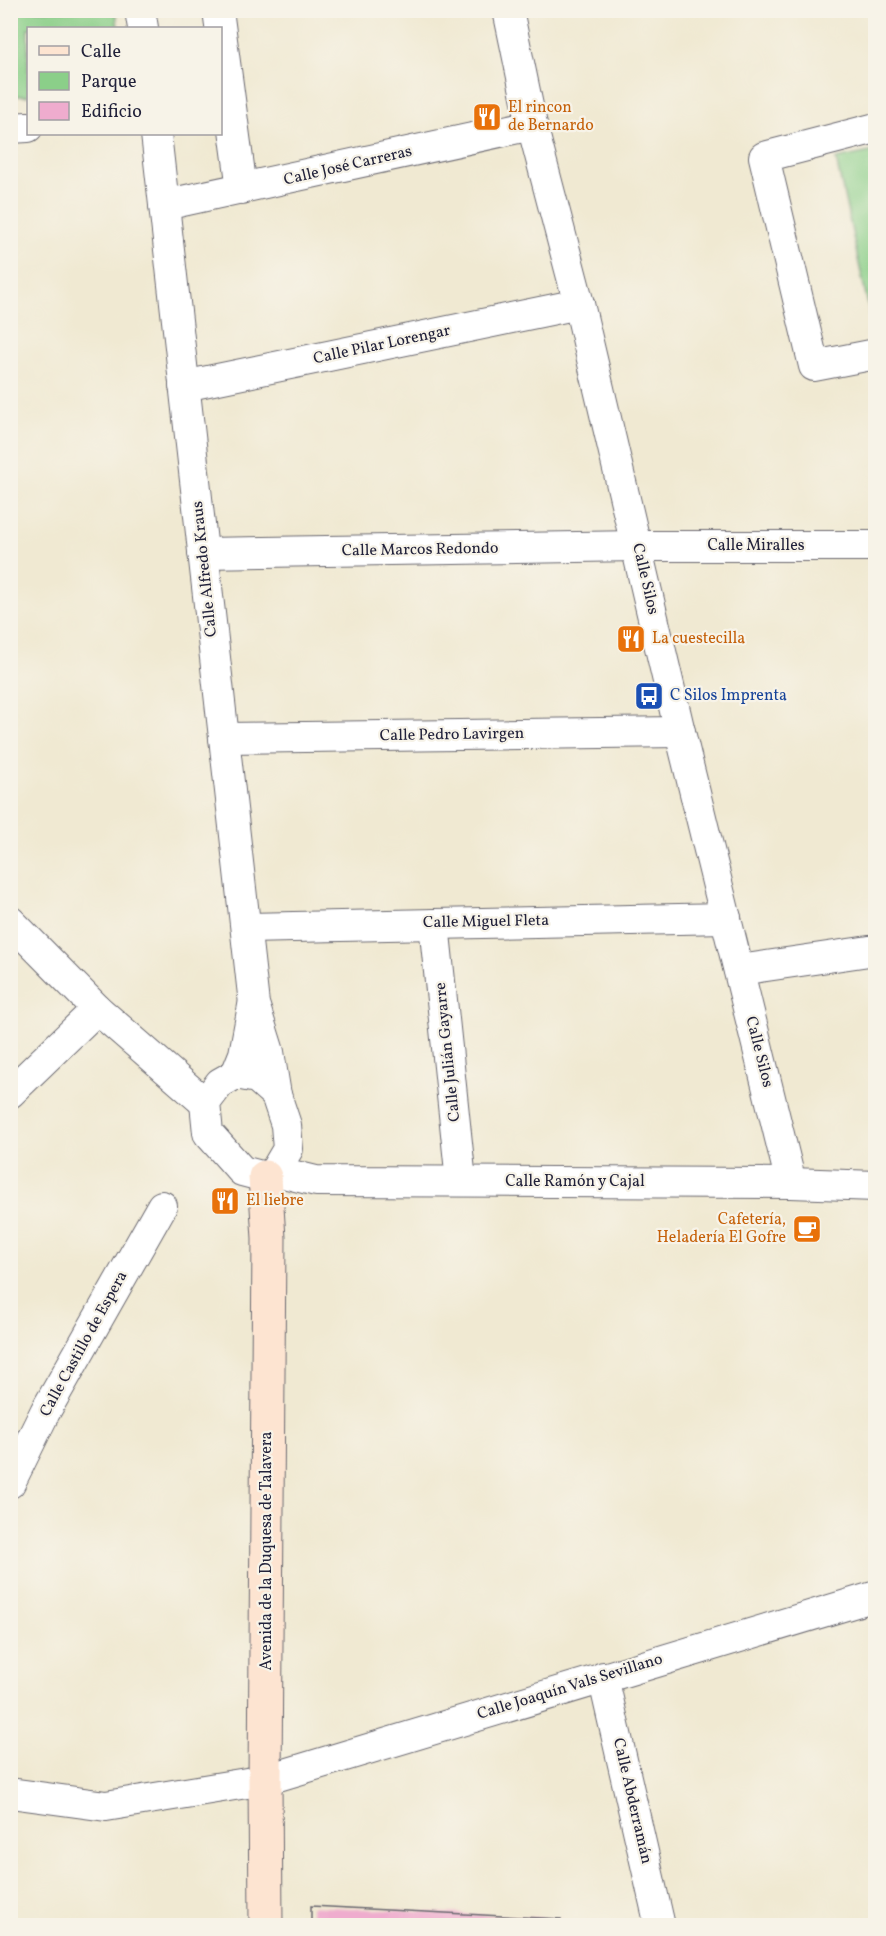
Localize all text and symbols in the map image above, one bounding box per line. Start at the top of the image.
legend [27,27,222,135]
text: Calle [81,40,121,65]
text: Parque [81,70,136,95]
place label: El rincon de Bernardo [508,97,594,137]
text: Edificio [81,100,142,125]
restaurant icon: El rincon de Bernardo [471,101,503,133]
street label: Calle José Carreras [282,141,414,191]
street label: Calle Pilar Lorengar [311,320,453,370]
street label: Calle Alfredo Kraus [187,500,223,638]
street label: Calle Miralles [707,535,805,557]
street label: Calle Marcos Redondo [341,538,499,562]
street label: Calle Silos [626,541,664,617]
restaurant icon: La cuestecilla [615,623,647,655]
place label: La cuestecilla [652,628,745,650]
bus stop icon: C Silos Imprenta [633,680,665,712]
place label: C Silos Imprenta [670,685,787,707]
street label: Calle Pedro Lavirgen [380,723,524,747]
street label: Calle Miguel Fleta [423,910,549,934]
street label: Calle Julián Gayarre [430,981,466,1123]
street label: Calle Silos [740,1014,778,1090]
street label: Calle Ramón y Cajal [505,1171,645,1193]
restaurant icon: El liebre [209,1185,241,1217]
place label: El liebre [246,1190,304,1212]
place label: Cafetería, Heladería El Gofre [657,1209,786,1249]
cafe icon: Cafetería, Heladería El Gofre [791,1213,823,1245]
street label: Calle Castillo de Espera [35,1267,133,1421]
street label: Avenida de la Duquesa de Talavera [256,1431,278,1671]
street label: Calle Joaquín Vals Sevillano [475,1648,665,1726]
street label: Calle Abderramán [607,1736,657,1866]

